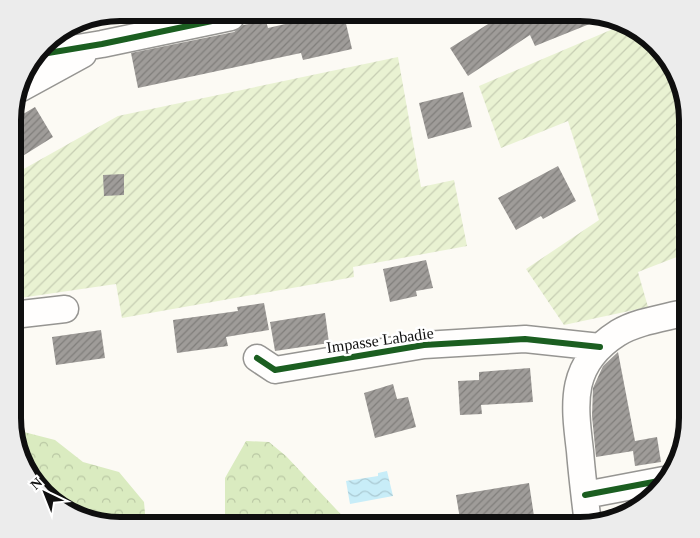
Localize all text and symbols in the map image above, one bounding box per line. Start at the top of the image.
street label: Impasse Labadie [325,324,435,357]
north arrow [20,468,70,518]
text: N [28,475,45,493]

